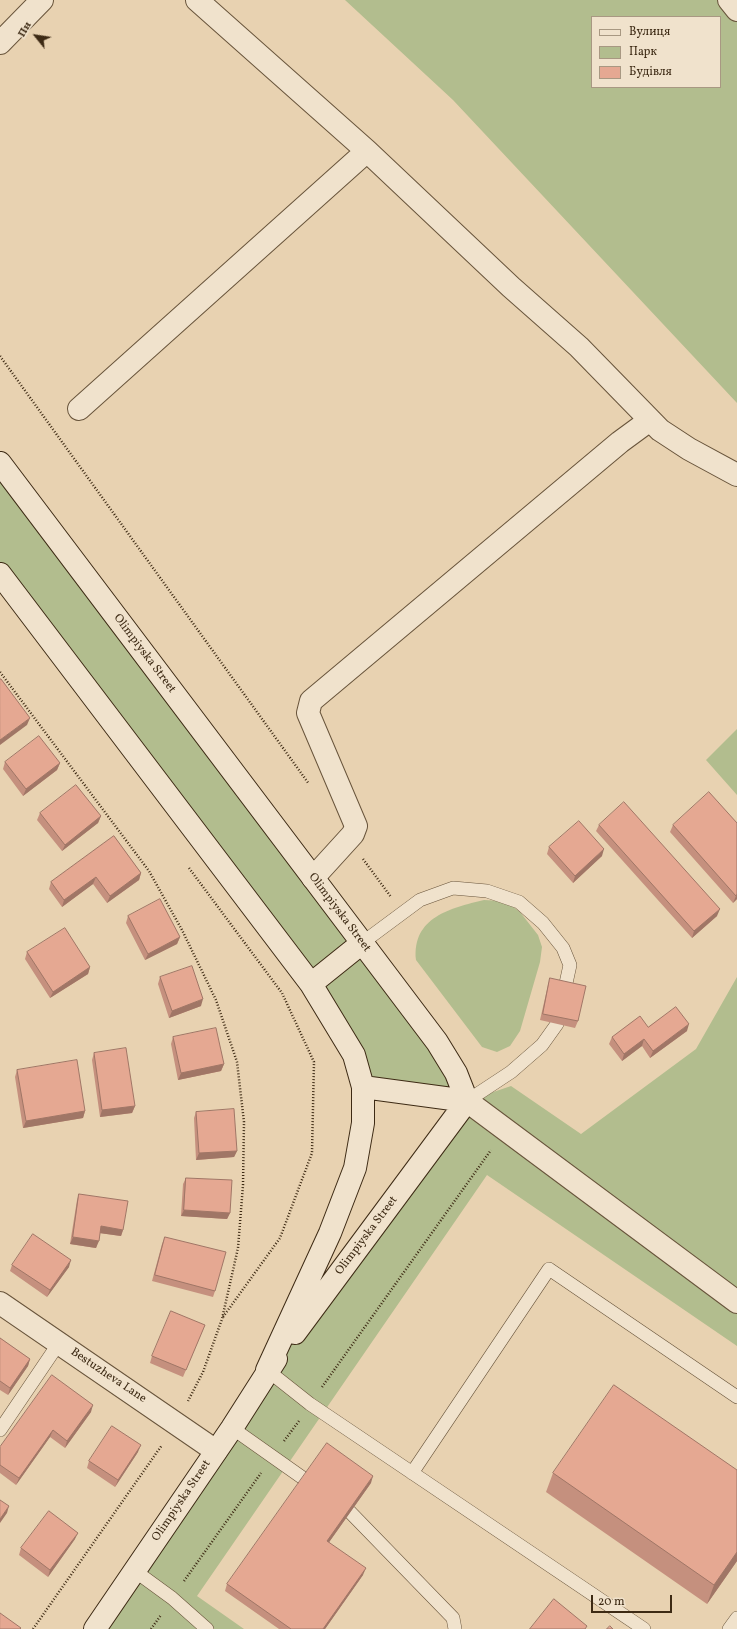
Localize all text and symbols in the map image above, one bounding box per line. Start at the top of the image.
north arrow [16,16,56,56]
legend [591,16,721,88]
text: Пн [15,19,36,40]
text: Вулиця [629,24,670,40]
text: Парк [629,44,657,60]
text: Будівля [629,64,672,80]
street label: Olimpiyska Street [110,612,178,696]
street label: Olimpiyska Street [305,871,373,955]
street label: Olimpiyska Street [333,1194,401,1278]
street label: Bestuzheva Lane [67,1345,149,1407]
street label: Olimpiyska Street [149,1458,215,1544]
scale bar [593,1587,674,1613]
text: 20 m [598,1594,625,1610]

